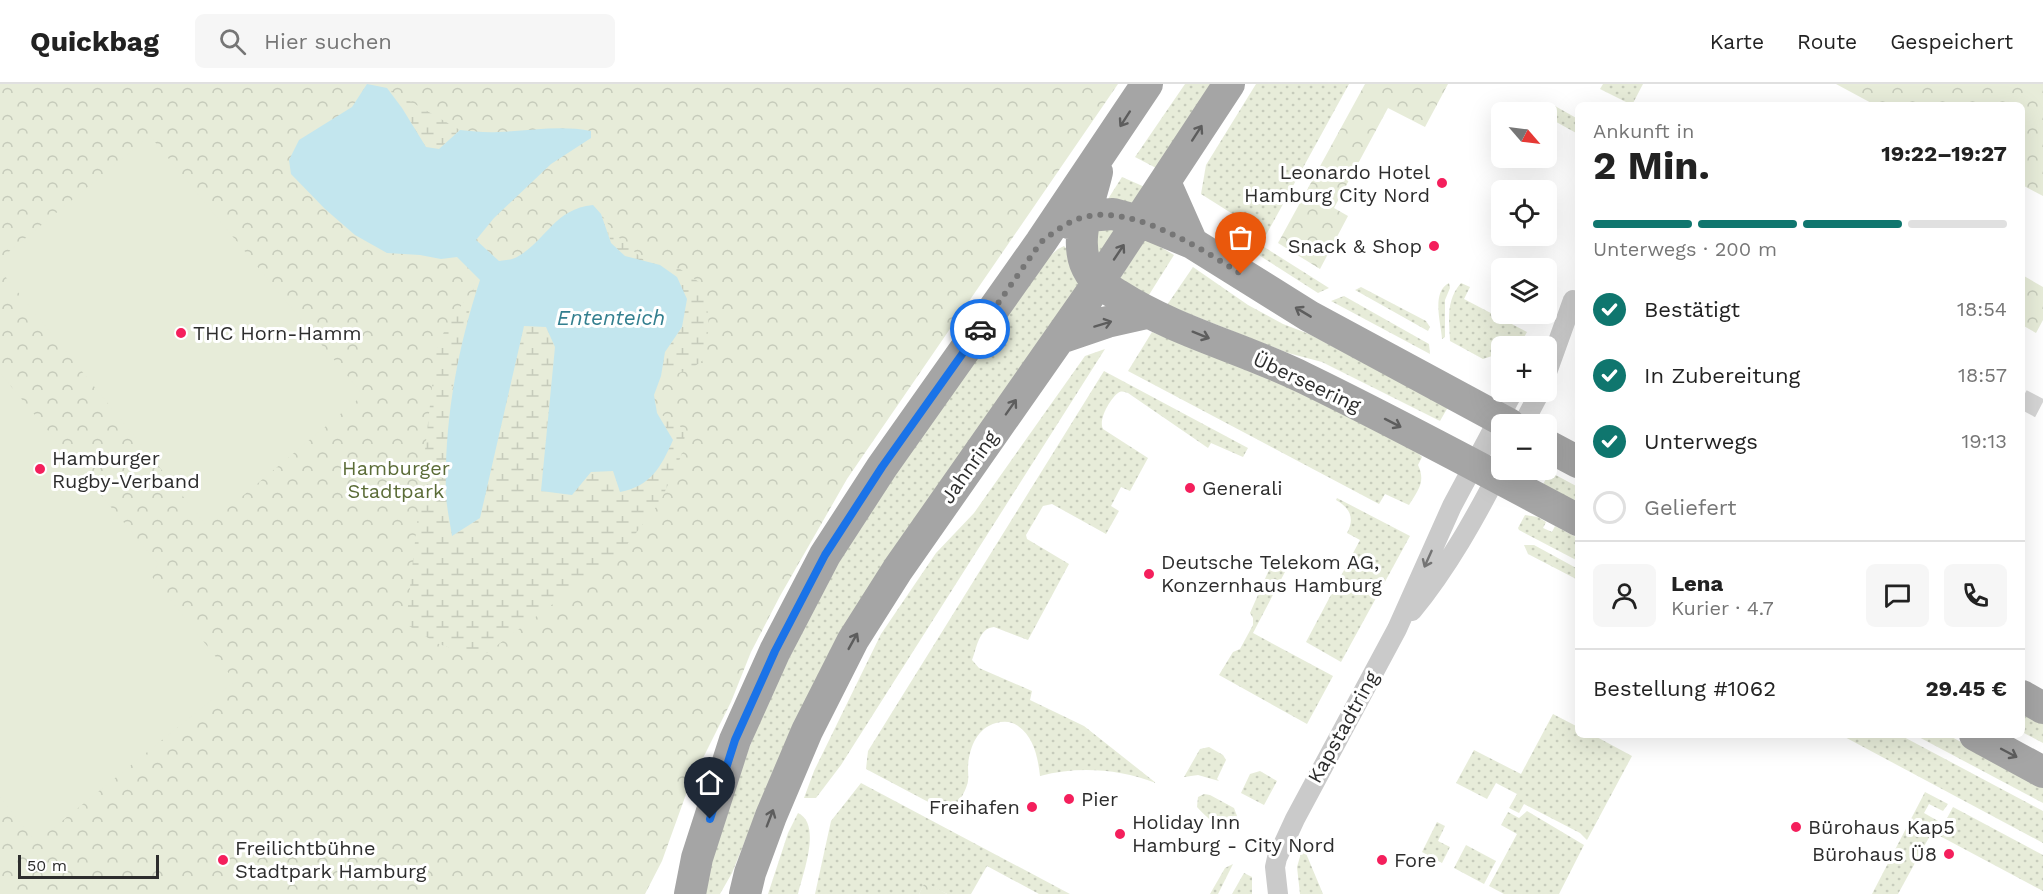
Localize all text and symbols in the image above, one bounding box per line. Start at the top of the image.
search box [195,14,615,68]
text: Quickbag [30,25,159,58]
icon: search [216,25,249,58]
text: Hier suchen [264,29,392,54]
text: Karte [1710,29,1764,54]
text: Route [1797,29,1857,54]
text: Gespeichert [1890,29,2013,54]
north arrow [1491,102,1557,168]
map controls [1491,102,1557,480]
one-way arrow [1118,110,1131,127]
text: Ankunft in [1593,119,1694,143]
one-way arrow [1191,125,1203,142]
text: 19:22–19:27 [1881,141,2007,166]
text: 2 Min. [1593,143,1710,188]
place label: Leonardo Hotel Hamburg City Nord [1244,160,1430,207]
marker: Leonardo Hotel Hamburg City Nord [1435,176,1449,190]
button: locate [1491,180,1557,246]
pin [1215,212,1266,274]
icon: bag [1224,221,1257,254]
place label: Snack & Shop [1288,234,1422,258]
text: Unterwegs · 200 m [1593,237,1777,261]
marker: Snack & Shop [1427,239,1441,253]
one-way arrow [1113,244,1125,261]
button: layers [1491,258,1557,324]
icon: check [1593,293,1626,326]
text: Bestätigt [1644,297,1740,322]
text: 18:54 [1957,297,2007,321]
courier [950,299,1010,359]
water label: Ententeich [557,305,665,330]
one-way arrow [1295,306,1312,318]
icon: car [964,313,997,346]
one-way arrow [1093,318,1112,329]
place label: THC Horn-Hamm [193,321,362,345]
marker: THC Horn-Hamm [174,326,188,340]
one-way arrow [1191,330,1210,341]
button: + [1491,336,1557,402]
street label: Überseering [1249,347,1365,418]
icon: check [1593,359,1626,392]
text: In Zubereitung [1644,363,1800,388]
text: 18:57 [1958,363,2007,387]
one-way arrow [1005,399,1017,415]
button: − [1491,414,1557,480]
one-way arrow [1383,417,1401,429]
icon: check [1593,425,1626,458]
street label: Jahnring [935,426,1003,508]
text: Unterwegs [1644,429,1758,454]
text: 19:13 [1961,429,2007,453]
place label: Hamburger Rugby-Verband [52,446,200,493]
park label: Hamburger Stadtpark [342,456,450,503]
marker: Hamburger Rugby-Verband [33,462,47,476]
place label: Generali [1202,476,1283,500]
marker: Generali [1183,481,1197,495]
text: Geliefert [1644,495,1736,520]
place label: Deutsche Telekom AG, Konzernhaus Hamburg [1161,550,1382,597]
one-way arrow [1422,550,1433,568]
button: person [1593,564,1656,627]
button: chat [1866,564,1929,627]
button: phone [1944,564,2007,627]
marker: Deutsche Telekom AG, Konzernhaus Hamburg [1142,567,1156,581]
text: Lena [1671,571,1723,596]
text: Kurier · 4.7 [1671,596,1774,620]
one-way arrow [848,633,859,651]
street label: Kapstadtring [1302,666,1384,787]
text: Bestellung #1062 [1593,676,1776,701]
text: 29.45 € [1925,676,2007,701]
one-way arrow [2000,747,2017,759]
pin [684,757,735,819]
icon: home [693,766,726,799]
place label: Pier [1081,787,1118,811]
marker: Pier [1062,792,1076,806]
place label: Freihafen [929,795,1020,819]
marker: Freihafen [1025,800,1039,814]
one-way arrow [765,809,776,828]
place label: Holiday Inn Hamburg - City Nord [1132,810,1335,857]
place label: Bürohaus Kap5 [1808,815,1955,839]
marker: Bürohaus Kap5 [1789,820,1803,834]
marker: Holiday Inn Hamburg - City Nord [1113,827,1127,841]
place label: Freilichtbühne Stadtpark Hamburg [235,836,427,883]
place label: Bürohaus Ü8 [1812,842,1937,866]
marker: Bürohaus Ü8 [1942,847,1956,861]
place label: Fore [1394,848,1436,872]
scale bar [18,852,159,880]
marker: Freilichtbühne Stadtpark Hamburg [216,853,230,867]
marker: Fore [1375,853,1389,867]
text: 50 m [27,856,67,875]

